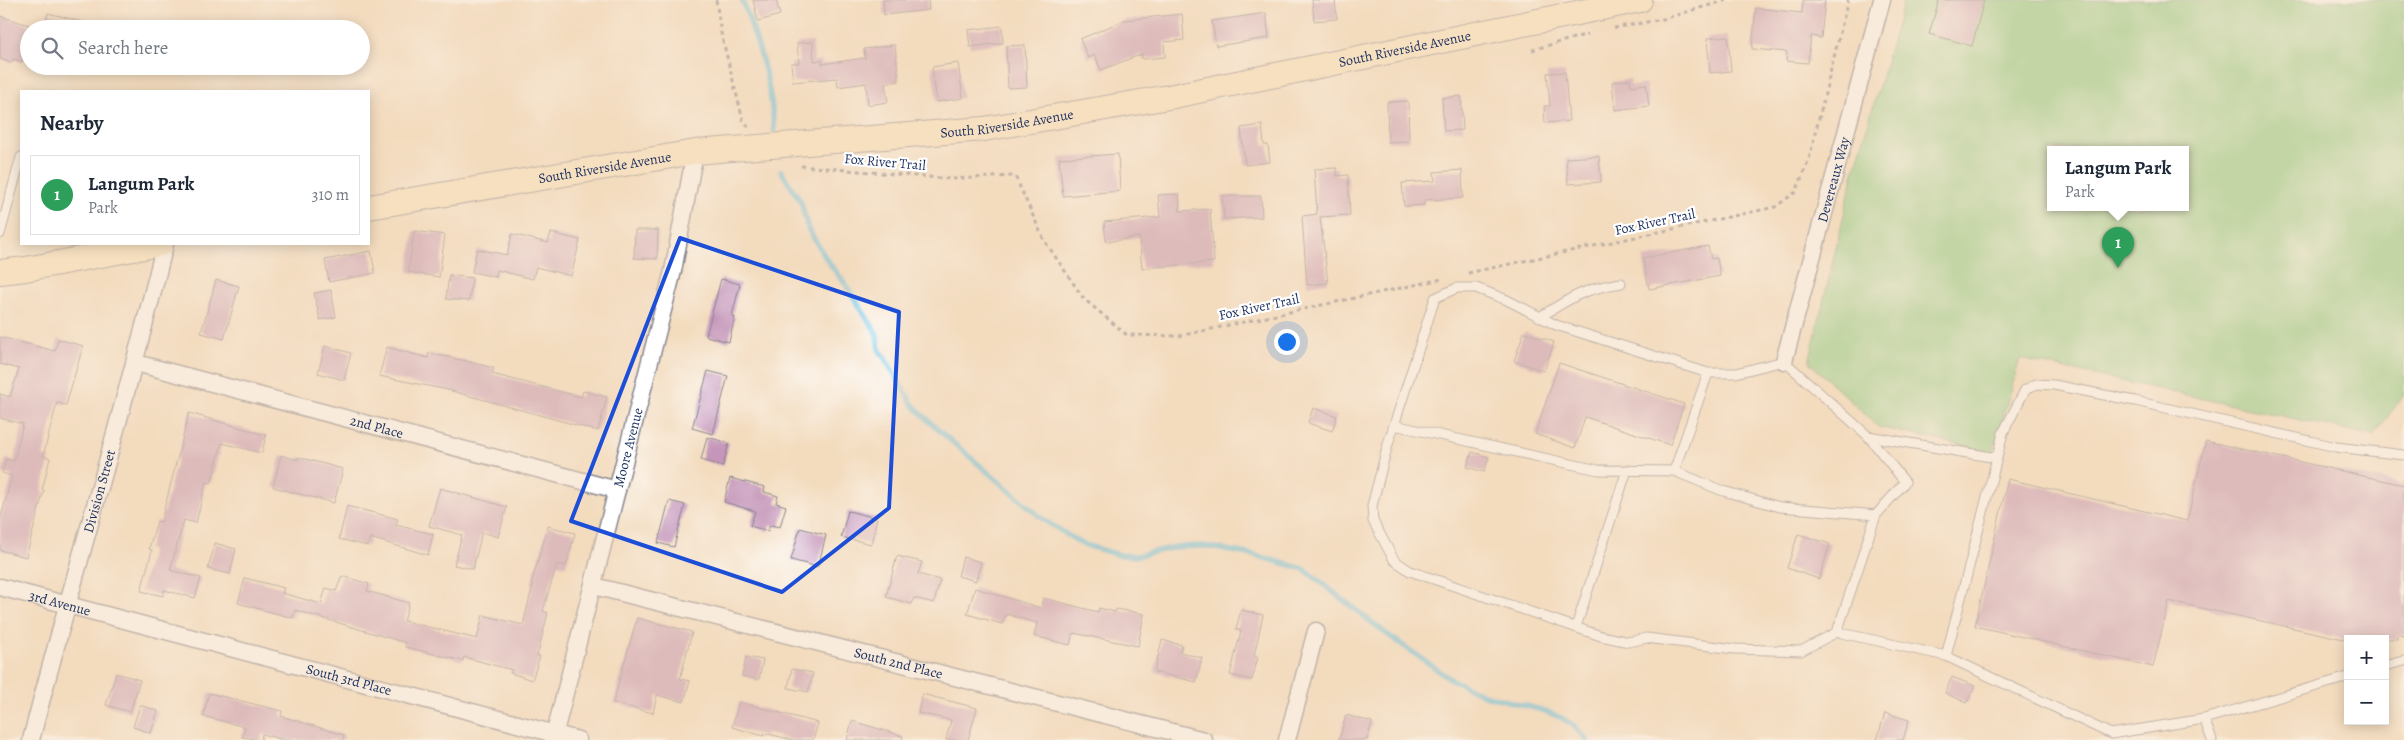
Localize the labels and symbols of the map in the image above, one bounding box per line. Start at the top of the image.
street label: South Riverside Avenue [1337,26,1473,71]
street label: South Riverside Avenue [940,104,1075,142]
street label: Devereaux Way [1813,134,1854,224]
street label: South Riverside Avenue [537,147,673,188]
street label: Fox River Trail [843,149,927,175]
street label: Fox River Trail [1613,204,1698,240]
pin: 1 [2102,227,2134,268]
street label: Fox River Trail [1217,289,1302,325]
your location [1274,329,1300,355]
street label: Moore Avenue [609,406,647,489]
street label: 2nd Place [348,410,405,443]
street label: Division Street [78,447,120,535]
street label: 3rd Avenue [27,586,93,620]
street label: South 2nd Place [852,643,945,683]
street label: South 3rd Place [304,659,394,700]

